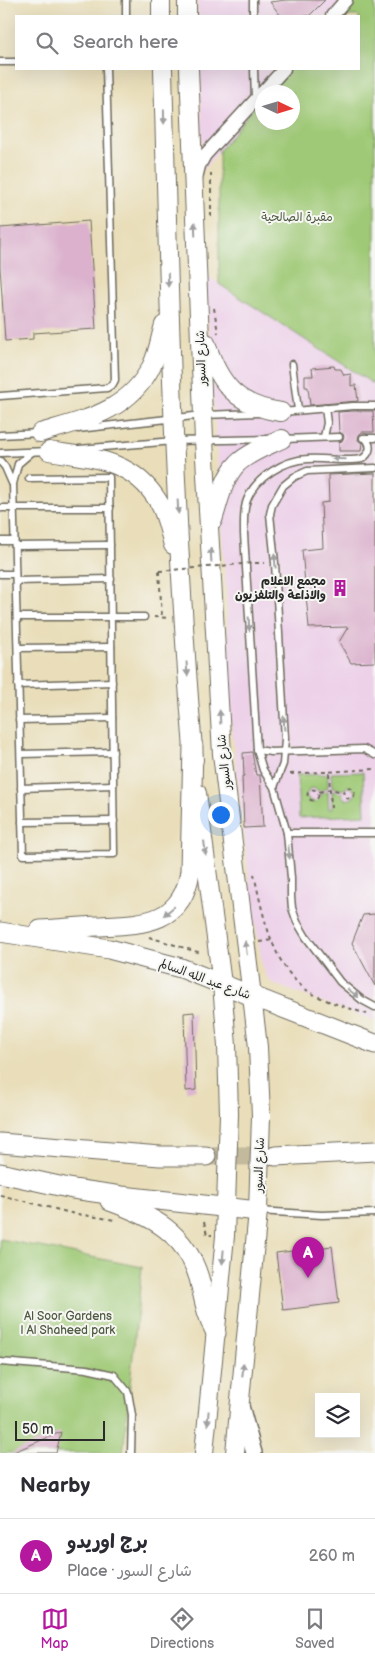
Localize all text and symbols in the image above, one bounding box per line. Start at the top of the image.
search box [15,15,360,70]
icon: search [33,29,61,57]
text: Search here [73,31,178,54]
north arrow [255,85,300,130]
one-way arrow [160,110,168,126]
park label: مقبرة الصالحية [261,210,333,225]
one-way arrow [191,221,199,237]
one-way arrow [164,272,172,288]
street label: شارع السور [193,330,211,387]
one-way arrow [331,455,347,463]
one-way arrow [174,499,182,515]
one-way arrow [207,547,215,563]
one-way arrow [270,552,278,568]
place label: مجمع الاعلام والاذاعة والتلفزيون [235,574,326,603]
building icon: مجمع الاعلام والاذاعة والتلفزيون [330,578,350,598]
one-way arrow [246,616,254,632]
one-way arrow [184,662,192,678]
one-way arrow [215,709,223,725]
one-way arrow [280,714,288,730]
street label: شارع السور [214,734,236,791]
your location [208,802,234,828]
one-way arrow [201,841,209,857]
one-way arrow [286,844,294,860]
one-way arrow [162,905,175,916]
one-way arrow [242,940,250,956]
street label: شارع عبد الله السالم [156,956,252,1005]
one-way arrow [346,988,360,998]
street label: شارع السور [251,1137,269,1194]
pin: A [292,1237,324,1278]
one-way arrow [219,1249,227,1265]
park label: Al Soor Gardens | Al Shaheed park [21,1309,115,1338]
one-way arrow [239,1361,247,1377]
map controls [315,1393,360,1438]
button: layers [315,1393,360,1438]
one-way arrow [203,1411,211,1427]
scale bar [15,1418,105,1441]
text: 50 m [22,1421,54,1438]
text: Nearby [20,1473,90,1498]
text: برج اوريدو [67,1531,148,1554]
text: A [31,1547,41,1566]
text: 260 m [309,1547,355,1566]
text: Place · شارع السور [67,1562,192,1581]
tab: Map [41,1605,69,1652]
tab: Directions [150,1605,214,1652]
tab: Saved [295,1605,334,1652]

